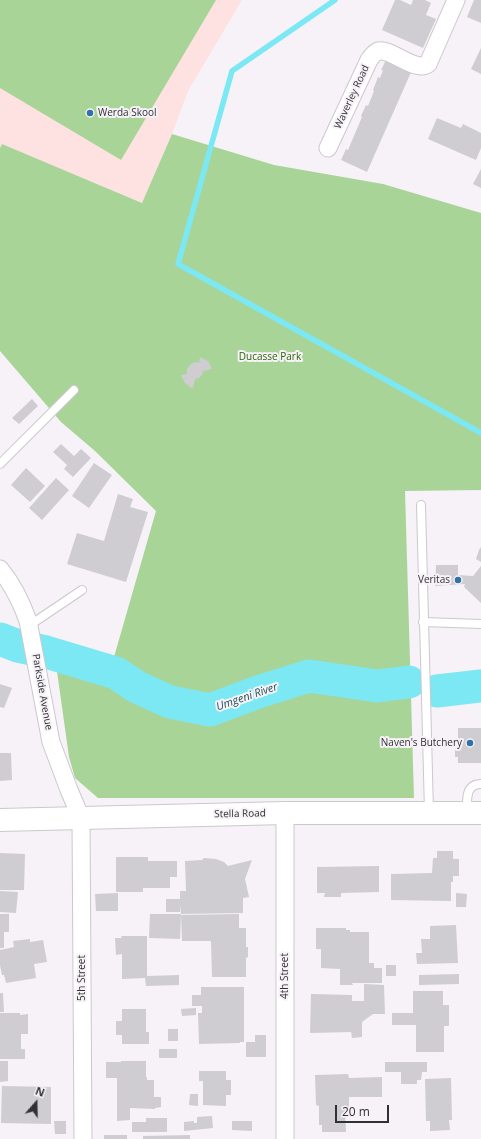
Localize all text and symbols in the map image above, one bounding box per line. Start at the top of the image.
street label: Waverley Road [332,63,372,131]
place label: Werda Skool [98,107,157,119]
marker: Werda Skool [85,108,95,118]
park label: Ducasse Park [239,351,301,363]
place label: Veritas [418,574,450,586]
marker: Veritas [453,575,463,585]
street label: Parkside Avenue [29,653,55,731]
water label: Umgeni River [215,680,279,714]
place label: Naven's Butchery [381,737,462,749]
marker: Naven's Butchery [465,738,475,748]
street label: Stella Road [214,808,266,820]
street label: 4th Street [279,953,291,999]
street label: 5th Street [76,955,88,1001]
north arrow [16,1083,56,1123]
text: N [33,1083,47,1100]
scale bar [337,1097,391,1123]
text: 20 m [342,1103,370,1120]

